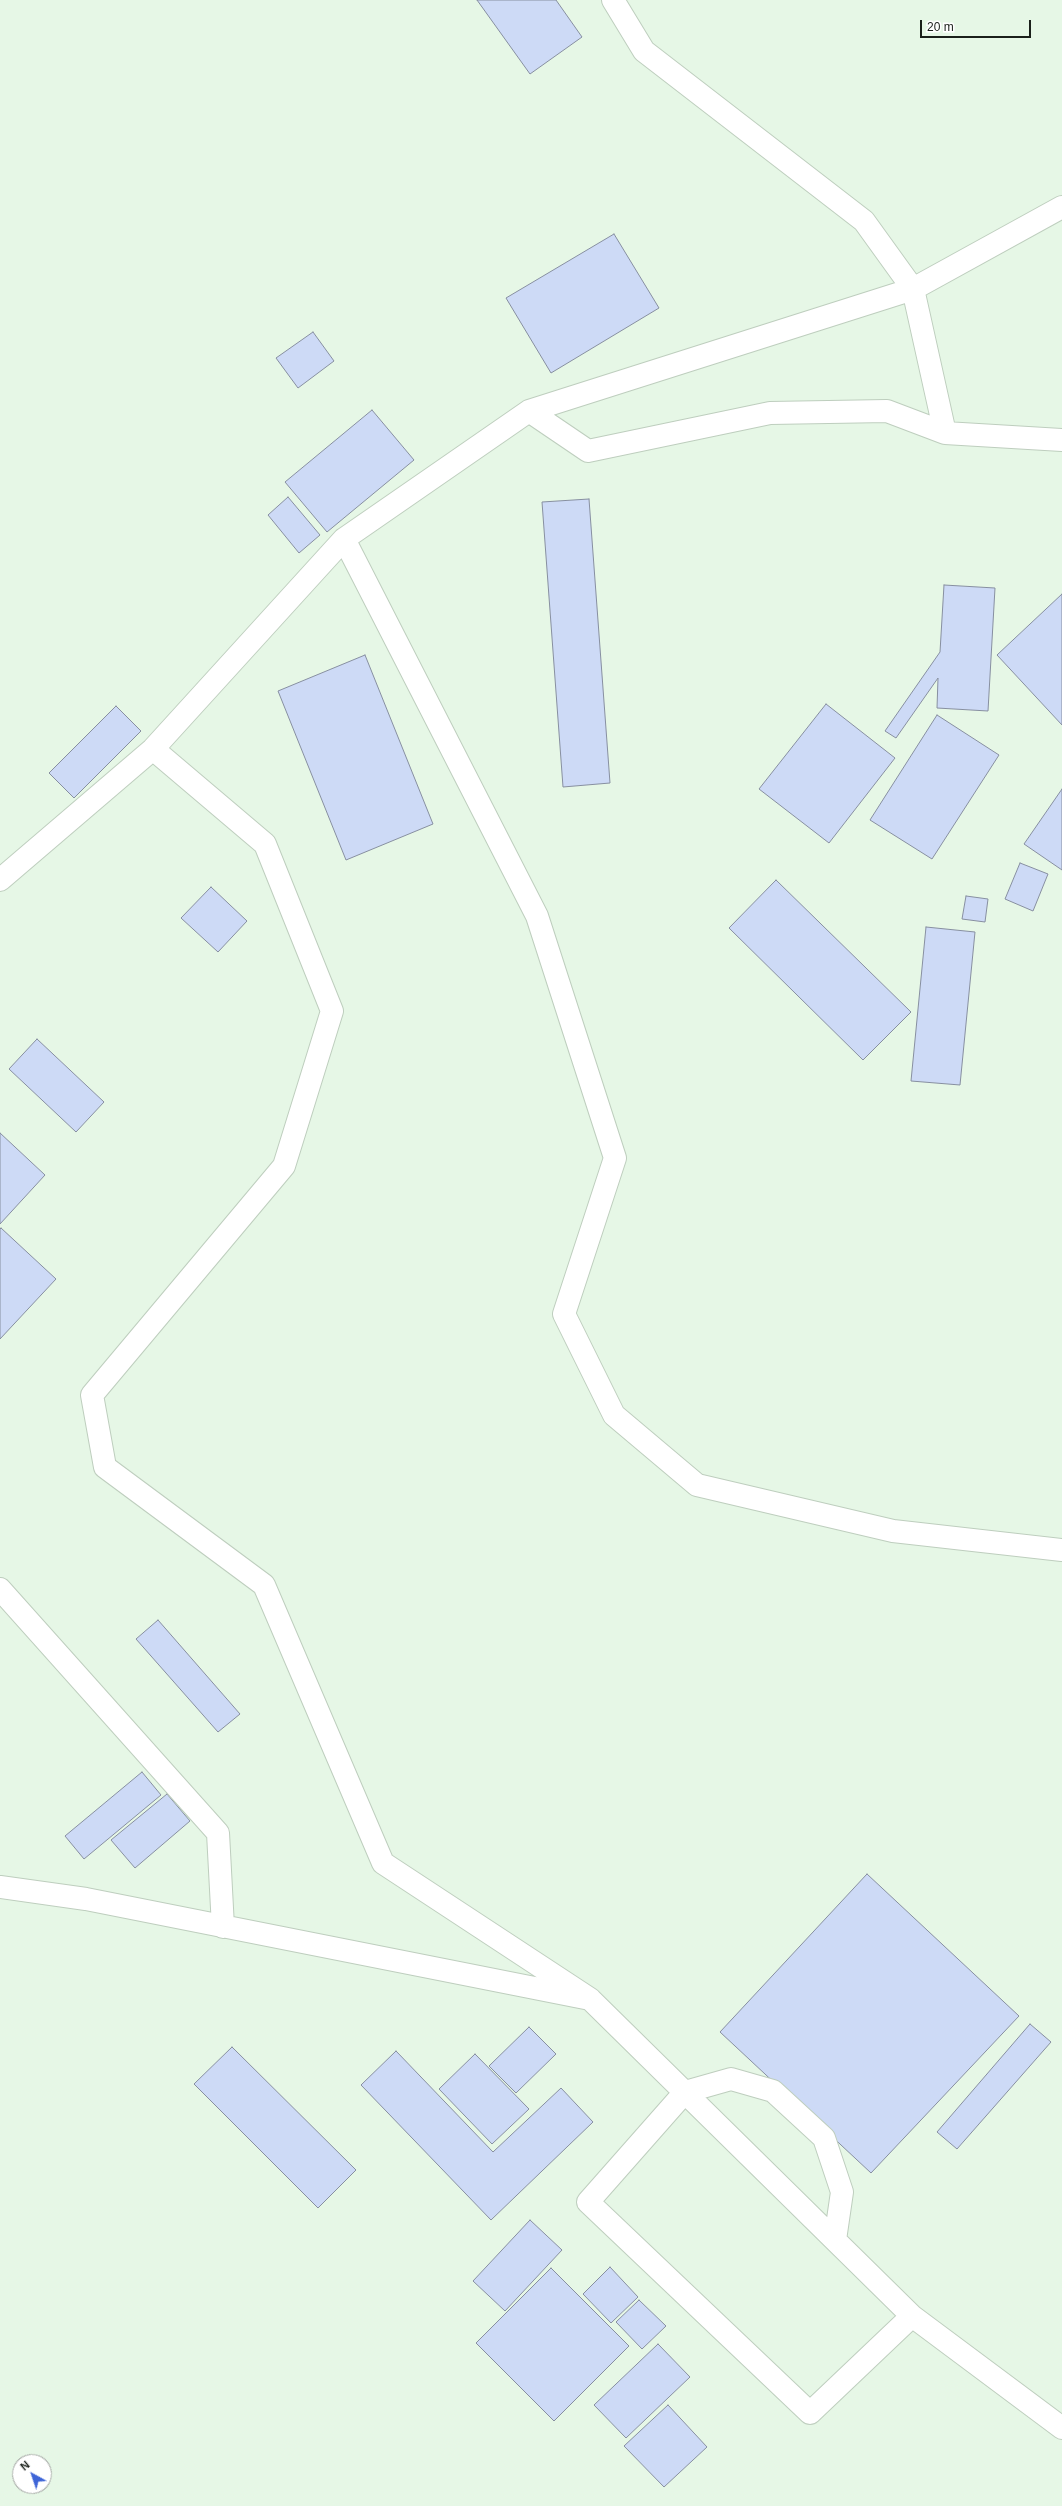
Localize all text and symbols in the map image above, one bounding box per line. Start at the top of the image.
scale bar [922,12,1033,38]
text: 20 m [927,20,954,34]
north arrow [12,2454,52,2494]
text: N [18,2458,32,2473]

